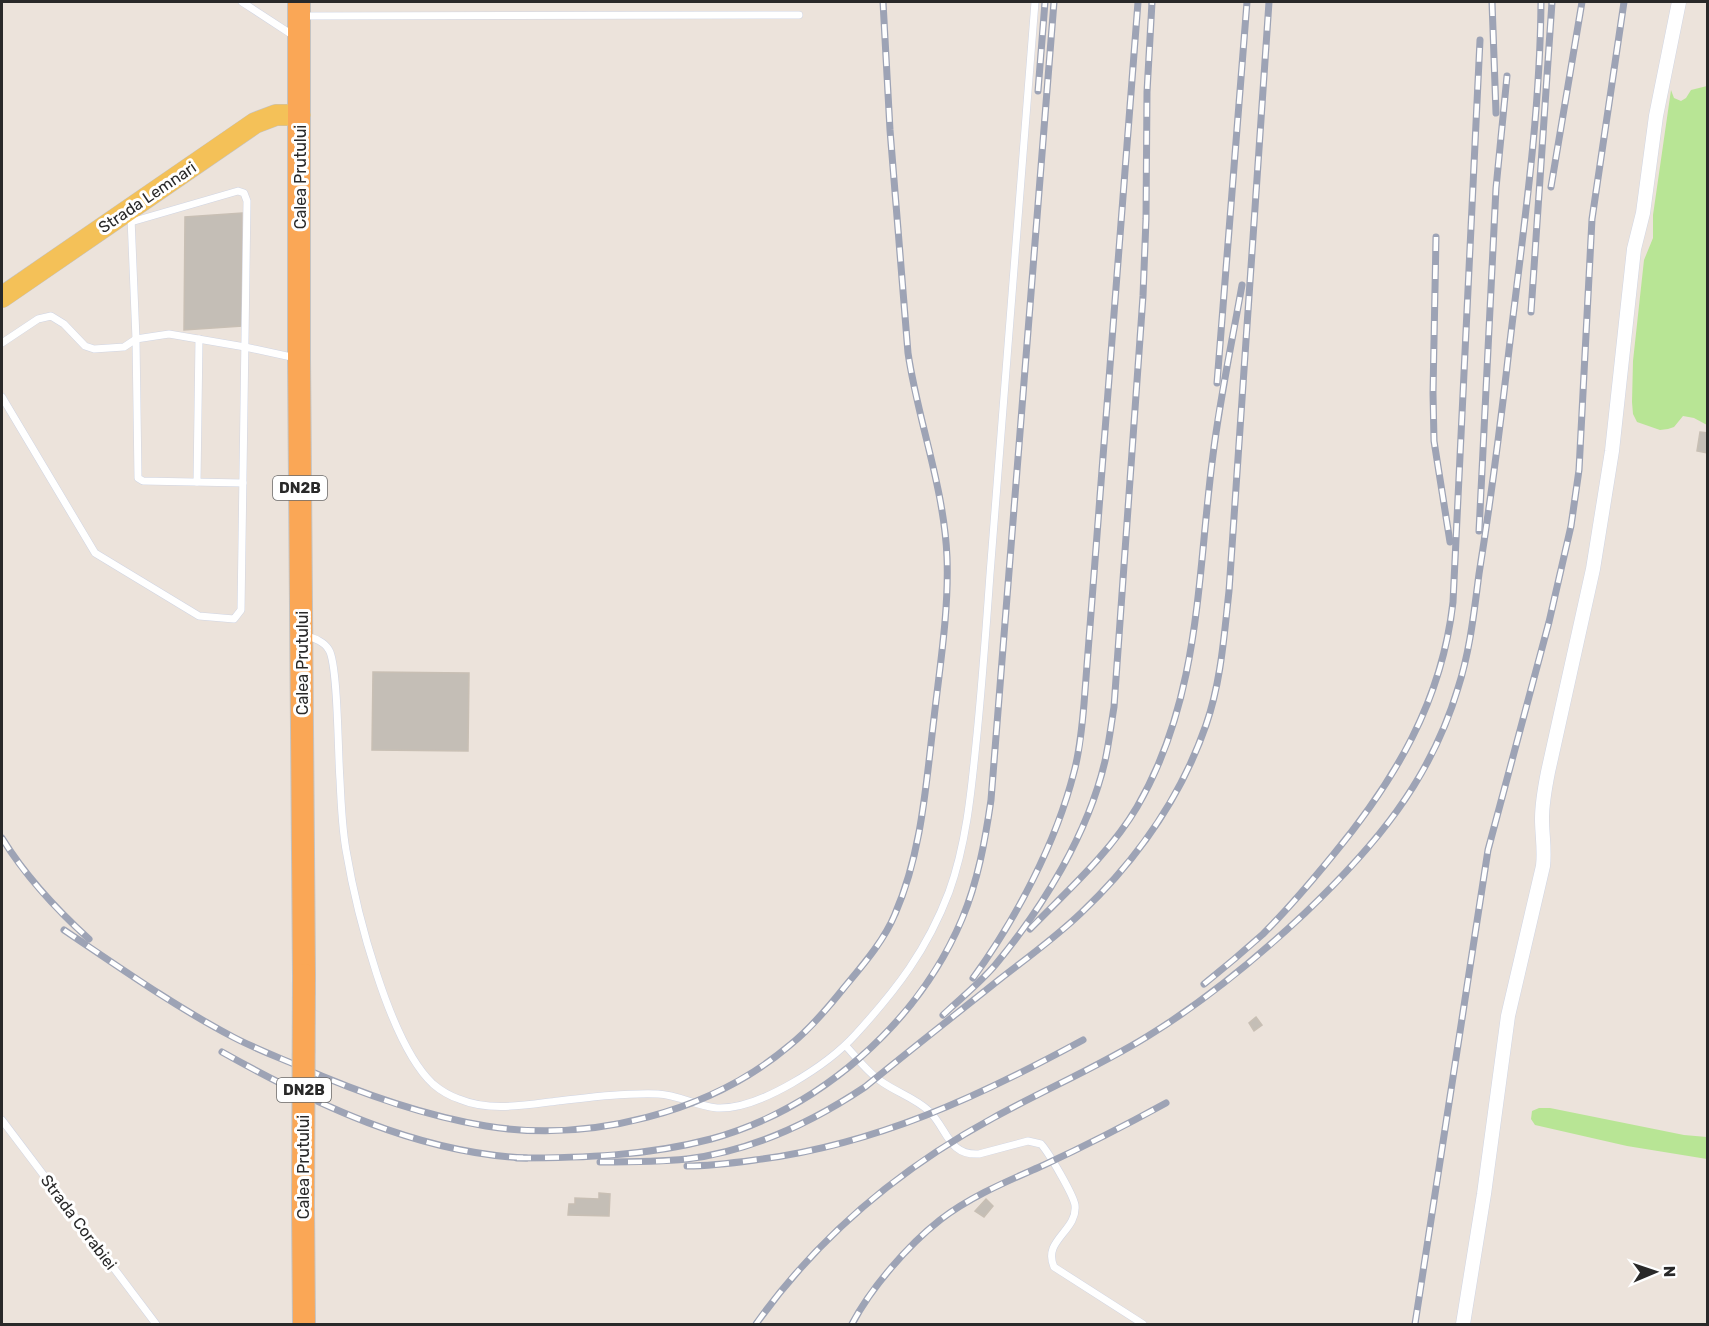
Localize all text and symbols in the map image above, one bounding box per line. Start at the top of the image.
street label: Calea Prutului [291,125,310,229]
street label: Strada Lemnari [95,158,200,237]
road number: DN2B [273,476,327,500]
street label: Calea Prutului [293,611,312,715]
road number: DN2B [277,1078,331,1102]
street label: Calea Prutului [294,1115,313,1219]
street label: Strada Corabiei [37,1171,121,1274]
north arrow [1625,1242,1685,1302]
text: N [1660,1265,1679,1278]

